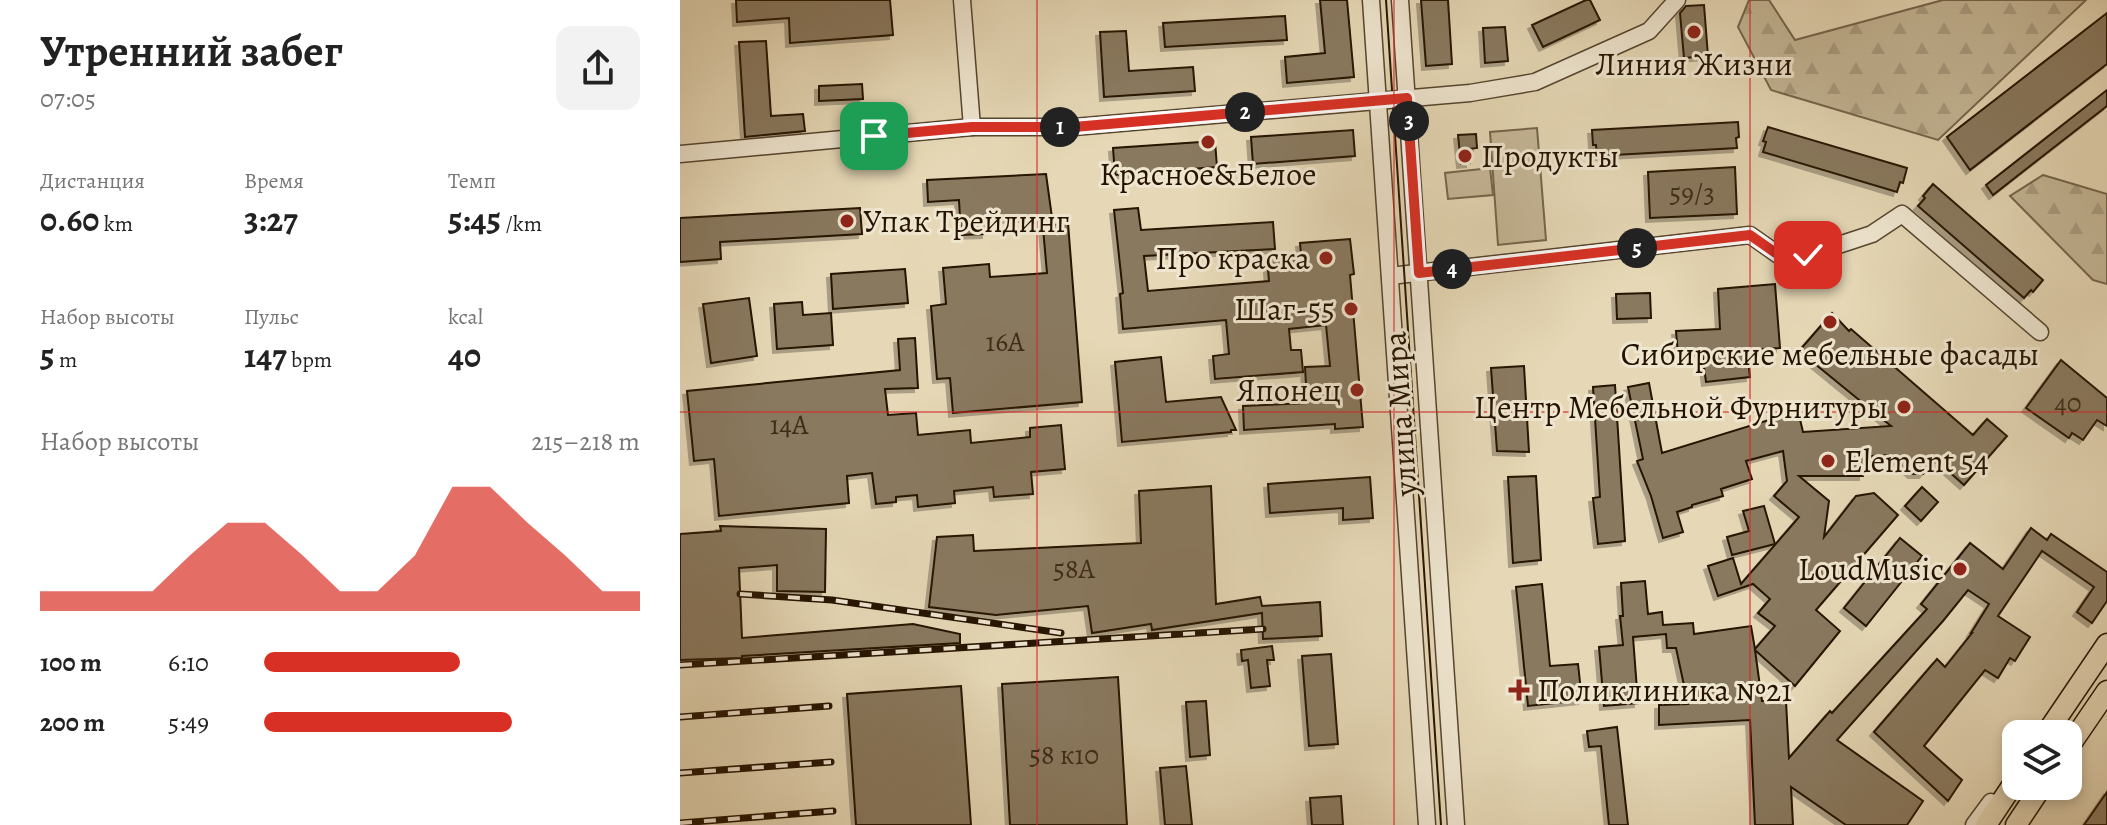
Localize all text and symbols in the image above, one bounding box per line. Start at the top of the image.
text: Утренний забег [40,21,343,81]
marker: Линия Жизни [1685,23,1703,41]
button: share [556,26,640,110]
place label: Линия Жизни [1595,42,1793,86]
text: 07:05 [40,81,96,116]
pin: 2 [1225,92,1265,132]
text: 2 [1240,97,1250,127]
pin: 3 [1389,101,1429,141]
pin [840,102,908,170]
text: 3 [1404,106,1414,136]
pin: 1 [1040,107,1080,147]
text: 1 [1056,112,1064,142]
icon: arrive [852,114,896,158]
marker: Красное&Белое [1199,133,1217,151]
place label: Продукты [1481,134,1619,178]
marker: Продукты [1456,147,1474,165]
place label: Красное&Белое [1099,152,1317,196]
text: Дистанция [40,166,145,196]
text: Время [244,166,304,196]
text: Темп [448,166,496,196]
house number: 59/3 [1669,174,1715,212]
text: 0.60 [40,196,99,243]
text: 3:27 [244,196,298,243]
text: 5:45 [448,196,501,243]
place label: Упак Трейдинг [863,199,1069,243]
text: km [99,209,133,239]
text: /km [501,209,542,239]
marker: Упак Трейдинг [838,212,856,230]
pin [1774,221,1842,289]
pin: 5 [1617,228,1657,268]
text: 5 [1632,233,1642,263]
icon: check [1786,233,1830,277]
place label: Про краска [1155,236,1310,280]
marker: Про краска [1317,249,1335,267]
pin: 4 [1432,249,1472,289]
text: 4 [1447,254,1457,284]
place label: Шаг-55 [1234,287,1335,331]
marker: Шаг-55 [1342,300,1360,318]
text: Набор высоты [40,302,175,332]
text: Пульс [244,302,299,332]
text: kcal [448,302,483,332]
marker: Сибирские мебельные фасады [1821,313,1839,331]
house number: 16А [986,323,1025,361]
street label: улица Мира [1372,330,1428,499]
text: 5 [40,332,55,379]
text: 147 [244,332,287,379]
text: 40 [448,332,481,379]
place label: Сибирские мебельные фасады [1621,332,2039,376]
text: m [55,345,77,375]
text: bpm [287,345,332,375]
place label: Японец [1236,368,1341,412]
marker: Японец [1348,381,1366,399]
house number: 40 [2054,384,2082,422]
place label: Центр Мебельной Фурнитуры [1474,385,1888,429]
marker: Центр Мебельной Фурнитуры [1895,398,1913,416]
house number: 14А [770,406,809,444]
text: Набор высоты [40,424,199,459]
text: 215–218 m [531,424,640,459]
place label: Element 54 [1844,439,1989,483]
marker: Element 54 [1819,452,1837,470]
place label: LoudMusic [1798,547,1944,591]
house number: 58А [1053,550,1096,588]
marker: LoudMusic [1951,560,1969,578]
text: 100 m [40,645,102,680]
text: 6:10 [168,645,209,680]
place label: Поликлиника №21 [1537,668,1792,712]
marker: Поликлиника №21 [1508,679,1530,701]
text: 200 m [40,705,105,740]
text: 5:49 [168,705,209,740]
map controls [2002,720,2082,800]
button: layers [2002,720,2082,800]
house number: 58 к10 [1029,736,1099,774]

